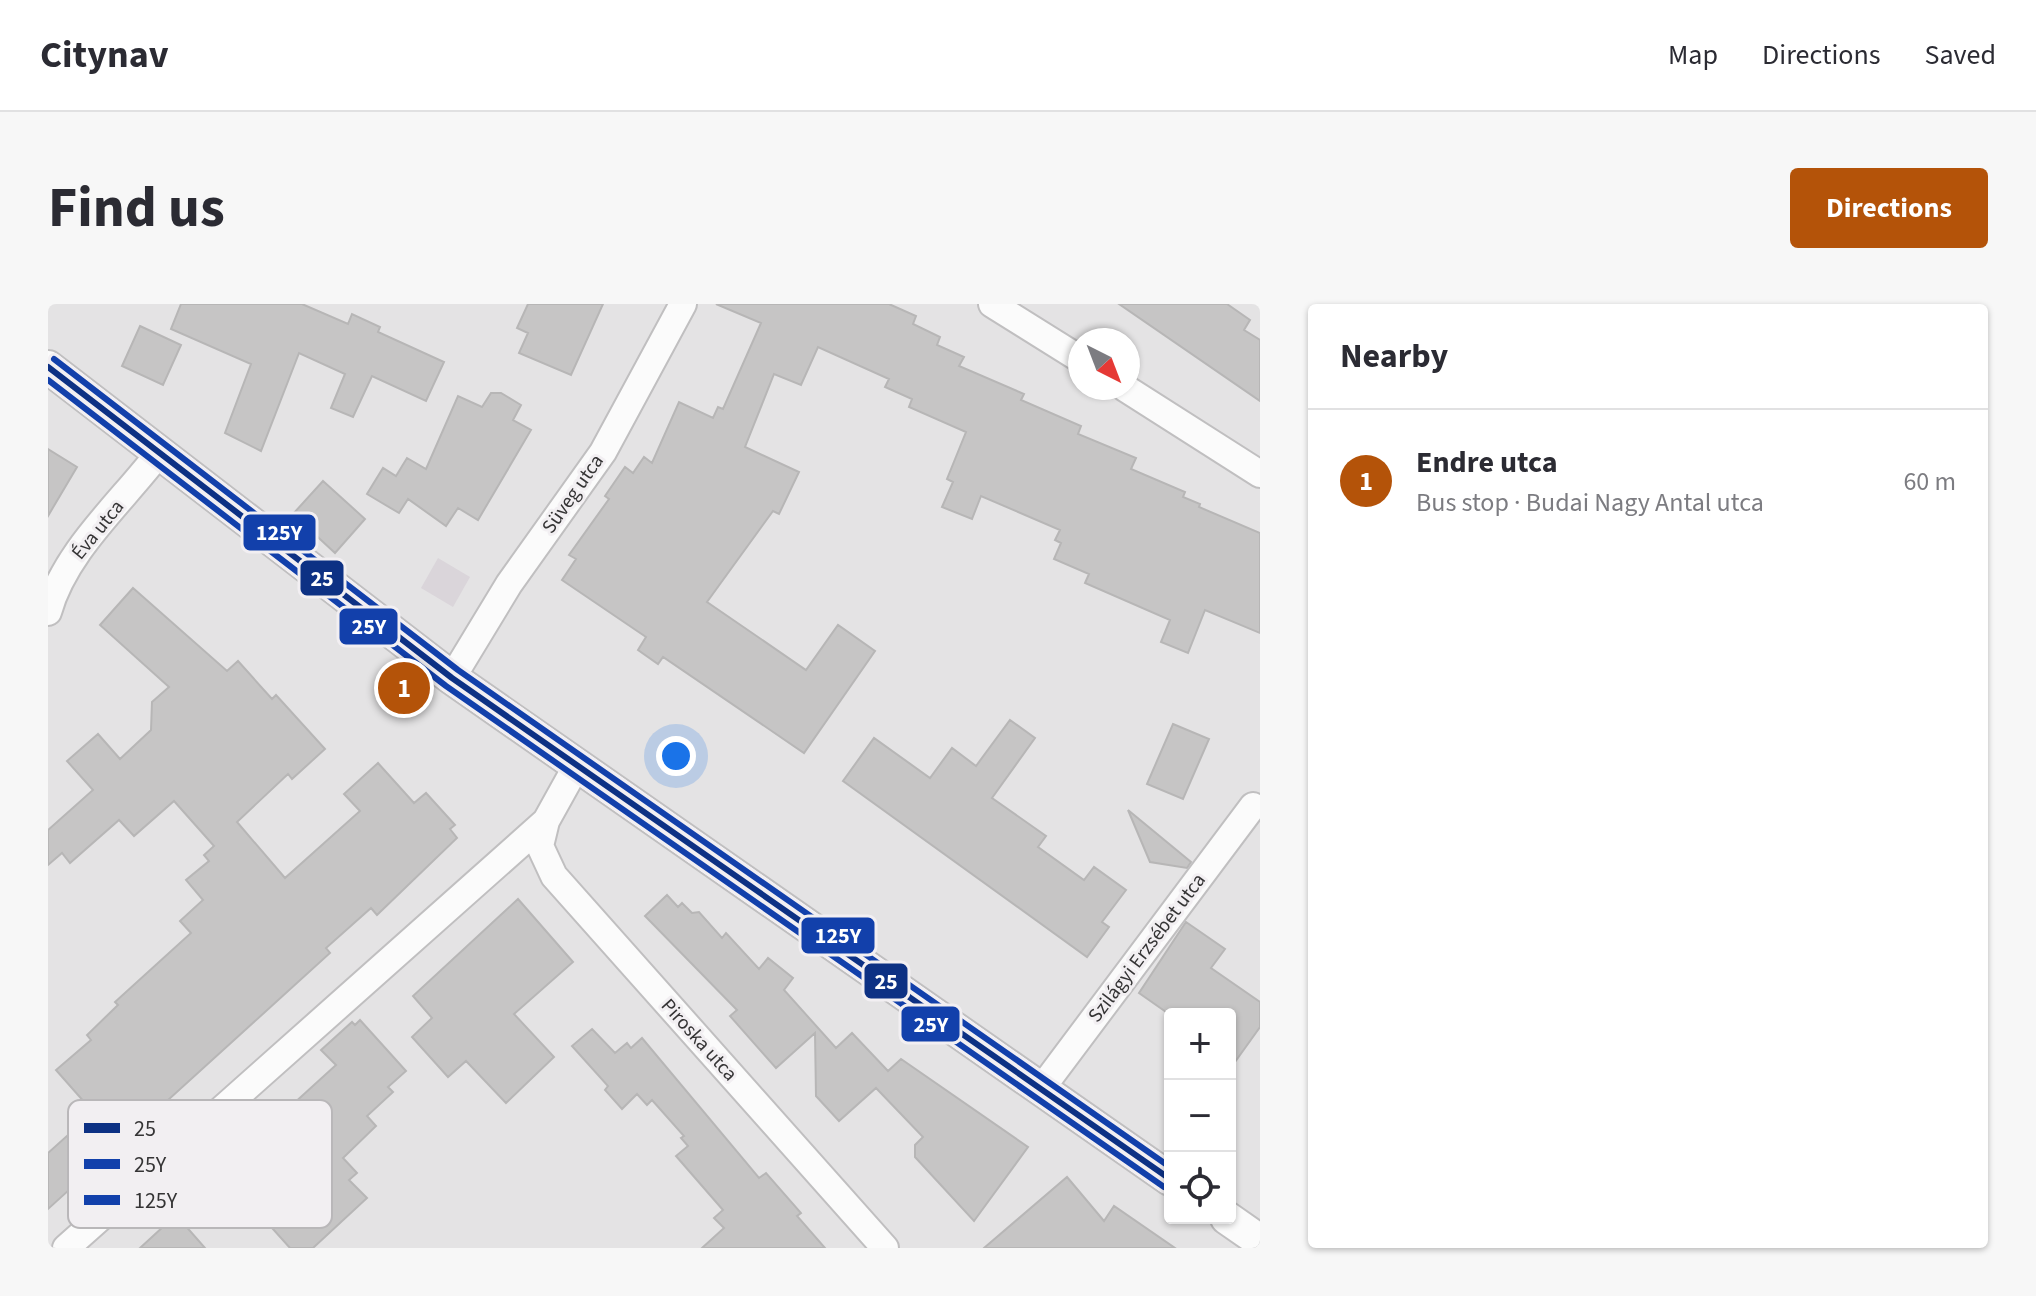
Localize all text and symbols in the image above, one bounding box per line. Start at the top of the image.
text: Citynav [40,28,169,82]
text: Map [1668,35,1718,75]
text: Directions [1762,35,1881,75]
text: Saved [1925,35,1996,75]
button: Directions [1790,168,1988,248]
text: Find us [48,169,225,248]
north arrow [1068,328,1140,400]
text: Nearby [1340,332,1448,381]
text: Endre utca [1416,441,1558,484]
street label: Süveg utca [535,449,611,539]
text: 1 [1359,463,1373,500]
text: 60 m [1903,463,1956,500]
text: Bus stop · Budai Nagy Antal utca [1416,484,1764,521]
street label: Éva utca [65,494,131,566]
line badge: 125Y [242,513,317,552]
text: 125Y [256,517,303,549]
line badge: 25 [299,559,345,597]
text: 25 [310,563,334,595]
line badge: 25Y [338,607,399,646]
text: 25Y [352,611,387,643]
pin: 1 [378,658,430,718]
your location [656,736,696,776]
street label: Szilágyi Erzsébet utca [1082,868,1212,1028]
line badge: 125Y [800,916,876,955]
text: 125Y [815,920,862,952]
line badge: 25 [863,962,909,1000]
text: 25 [874,966,898,998]
street label: Piroska utca [654,993,744,1087]
line badge: 25Y [900,1005,961,1043]
map controls [1164,1008,1236,1224]
button: + [1164,1008,1236,1080]
text: 25Y [914,1009,949,1041]
button: − [1164,1080,1236,1152]
legend [68,1100,332,1228]
text: 25 [134,1113,156,1145]
text: 25Y [134,1149,167,1181]
button: locate [1164,1152,1236,1224]
text: 125Y [134,1185,178,1217]

